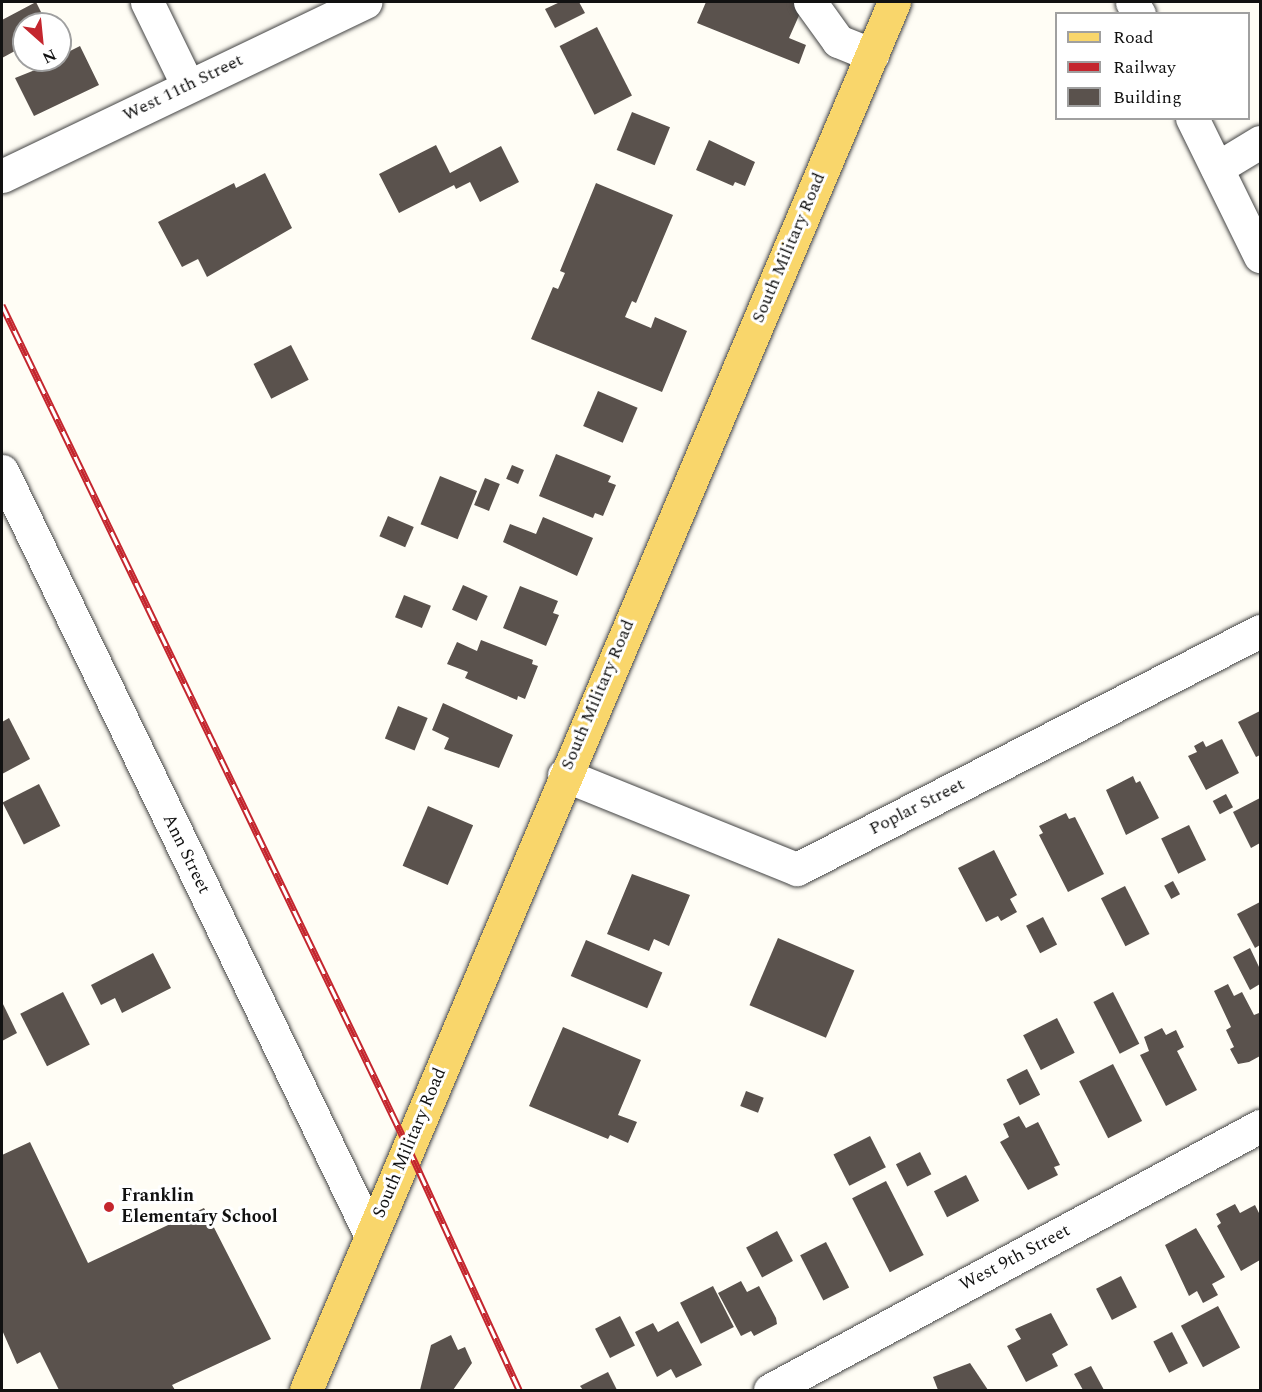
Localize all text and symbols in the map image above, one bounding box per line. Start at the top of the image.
north arrow [12,12,72,72]
legend [1055,12,1250,120]
text: Road [1113,24,1154,51]
text: N [38,43,61,70]
street label: West 11th Street [119,50,247,126]
text: Railway [1113,54,1176,81]
text: Building [1113,84,1182,111]
street label: South Military Road [748,170,830,326]
street label: South Military Road [557,617,639,773]
street label: Poplar Street [866,774,968,840]
street label: Ann Street [157,811,215,897]
street label: South Military Road [369,1065,451,1221]
place label: Franklin Elementary School [121,1186,278,1228]
marker: Franklin Elementary School [102,1200,116,1214]
street label: West 9th Street [956,1220,1074,1296]

